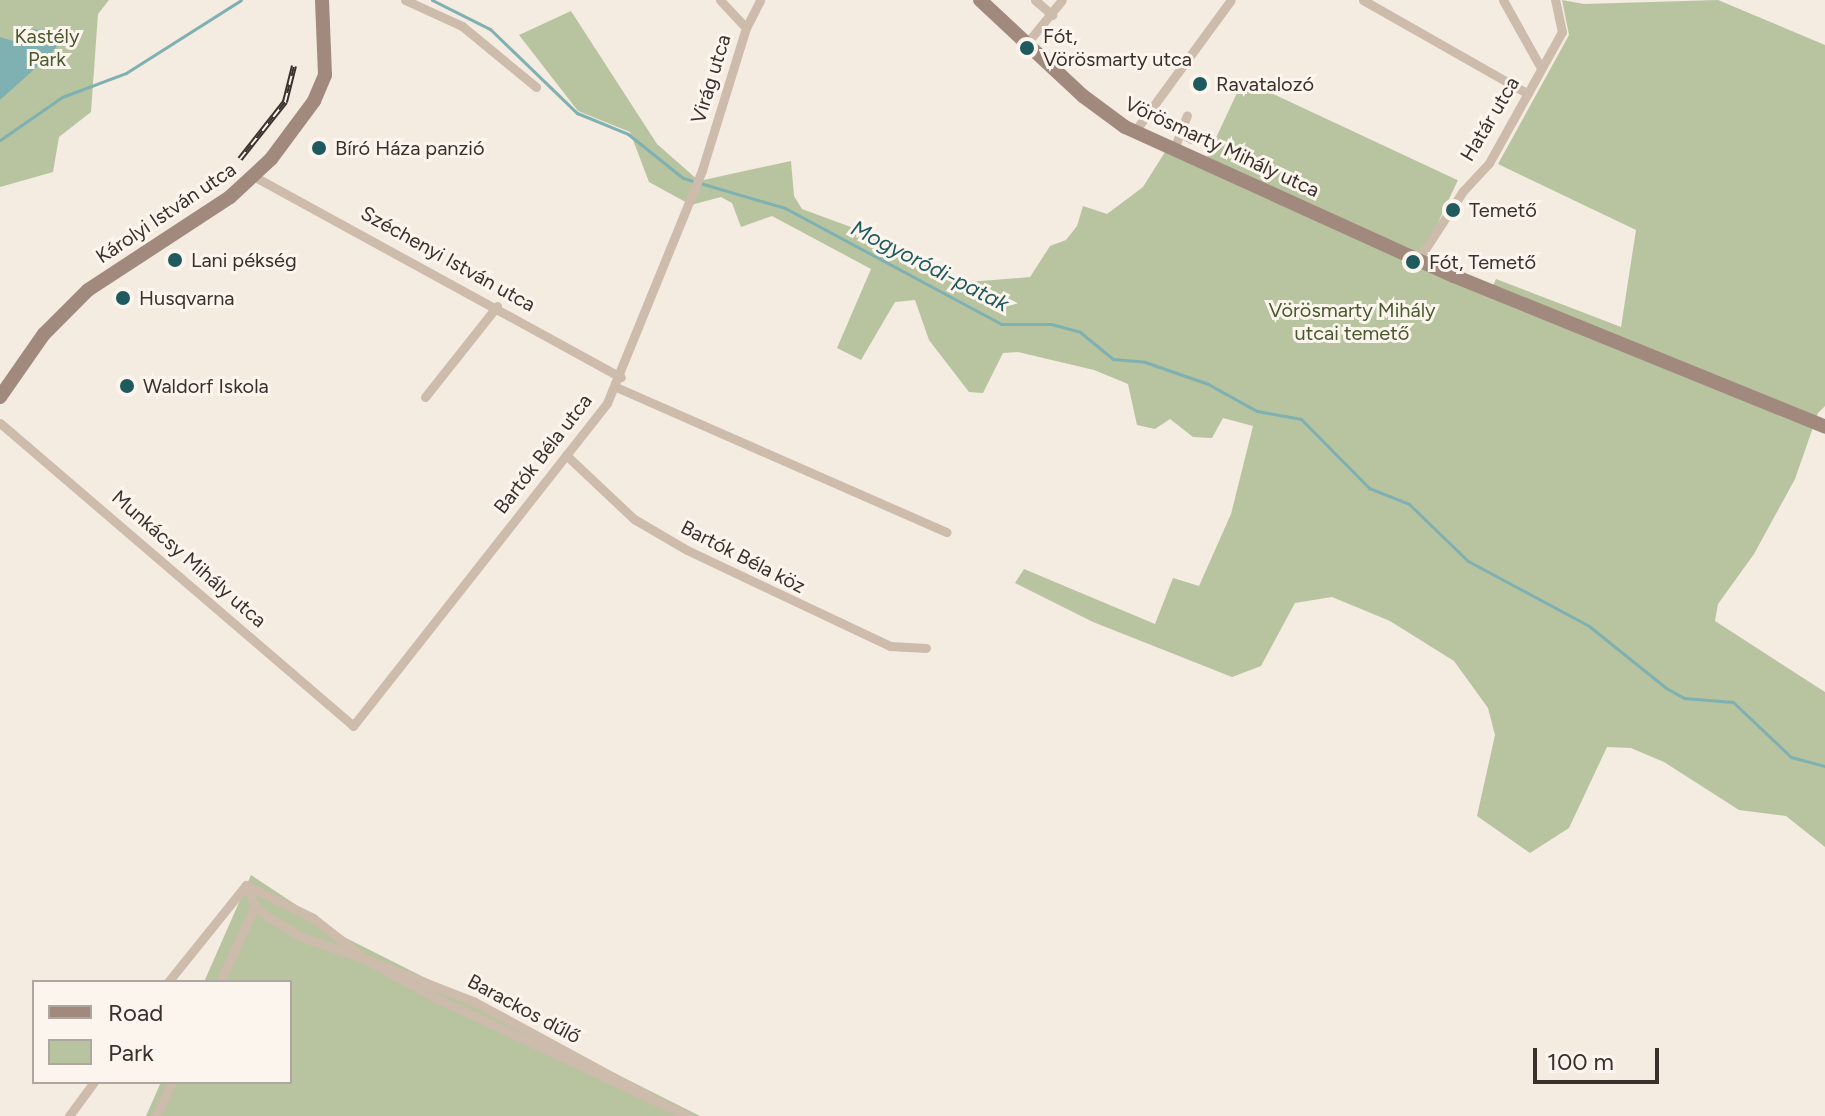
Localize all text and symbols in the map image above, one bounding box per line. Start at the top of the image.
place label: Fót, Vörösmarty utca [1043,24,1192,71]
park label: Kastély Park [15,25,79,72]
street label: Virág utca [686,32,736,126]
marker: Fót, Vörösmarty utca [1018,39,1036,57]
place label: Ravatalozó [1216,72,1314,96]
street label: Határ utca [1455,72,1525,166]
marker: Ravatalozó [1191,75,1209,93]
street label: Vörösmarty Mihály utca [1121,91,1323,203]
place label: Bíró Háza panzió [335,136,485,160]
marker: Bíró Háza panzió [310,139,328,157]
street label: Károlyi István utca [92,157,240,269]
place label: Temető [1469,198,1537,222]
street label: Széchenyi István utca [357,201,539,317]
marker: Temető [1444,201,1462,219]
water label: Mogyoródi-patak [847,215,1013,317]
place label: Lani pékség [191,248,297,272]
place label: Fót, Temető [1429,250,1536,274]
marker: Lani pékség [166,251,184,269]
marker: Fót, Temető [1404,253,1422,271]
place label: Husqvarna [139,286,235,310]
marker: Husqvarna [114,289,132,307]
park label: Vörösmarty Mihály utcai temető [1268,299,1436,346]
place label: Waldorf Iskola [143,374,269,398]
marker: Waldorf Iskola [118,377,136,395]
street label: Bartók Béla utca [489,389,597,519]
street label: Munkácsy Mihály utca [107,485,271,633]
street label: Bartók Béla köz [677,515,809,599]
street label: Barackos dűlő [463,969,585,1049]
legend [32,980,292,1084]
text: Road [108,998,163,1027]
scale bar [1537,1032,1663,1082]
text: Park [108,1038,154,1067]
text: 100 m [1547,1047,1614,1076]

